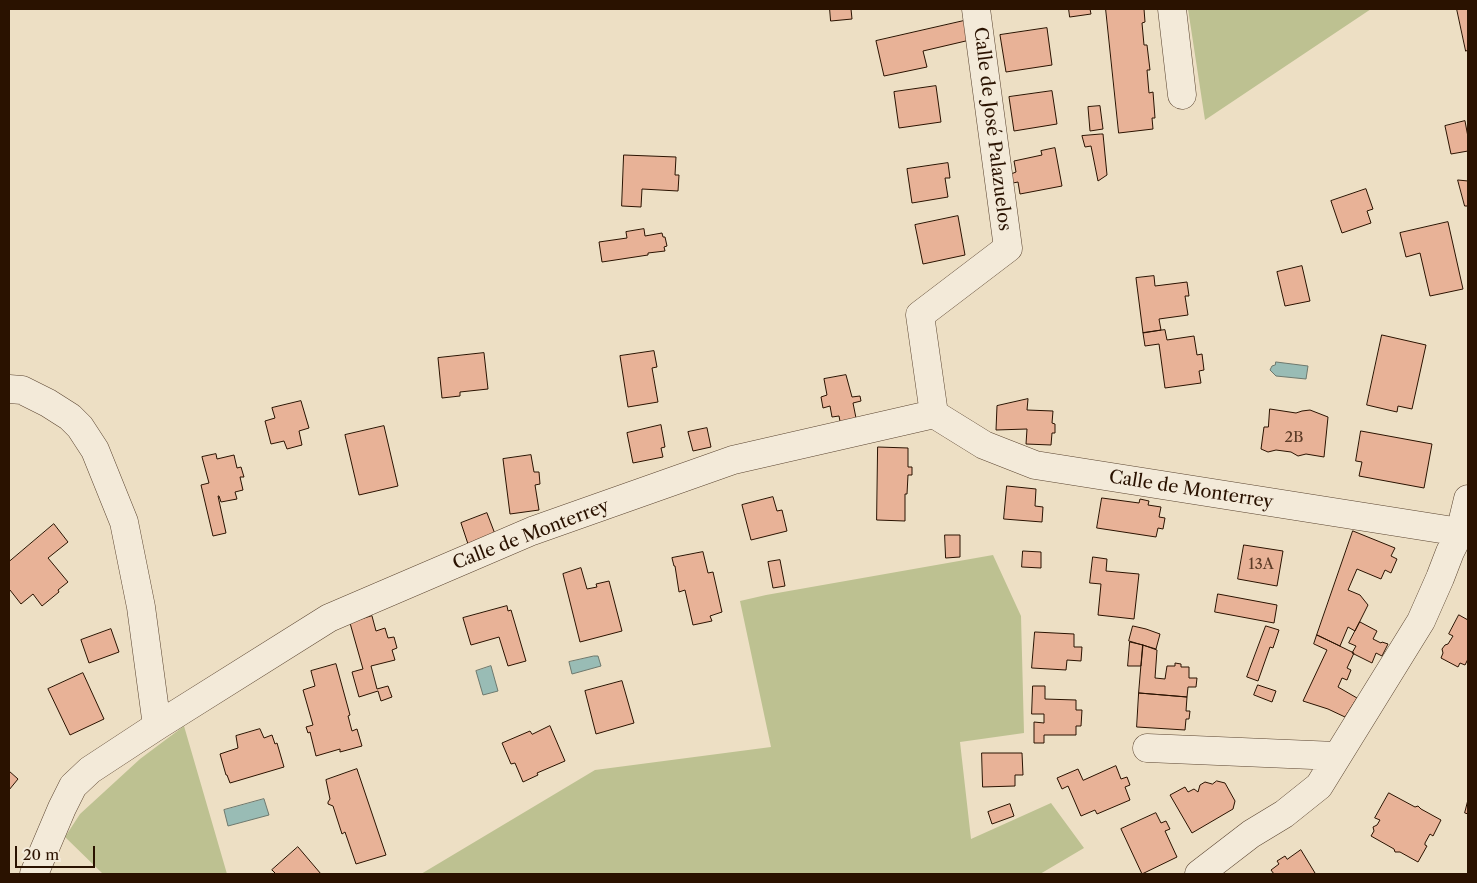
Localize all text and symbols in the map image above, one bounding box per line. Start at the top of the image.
street label: Calle de José Palazuelos [969,26,1015,232]
house number: 2B [1284,429,1304,447]
street label: Calle de Monterrey [1107,466,1275,514]
street label: Calle de Monterrey [450,495,612,575]
house number: 13A [1248,556,1274,574]
scale bar [18,836,98,868]
text: 20 m [23,845,59,864]

